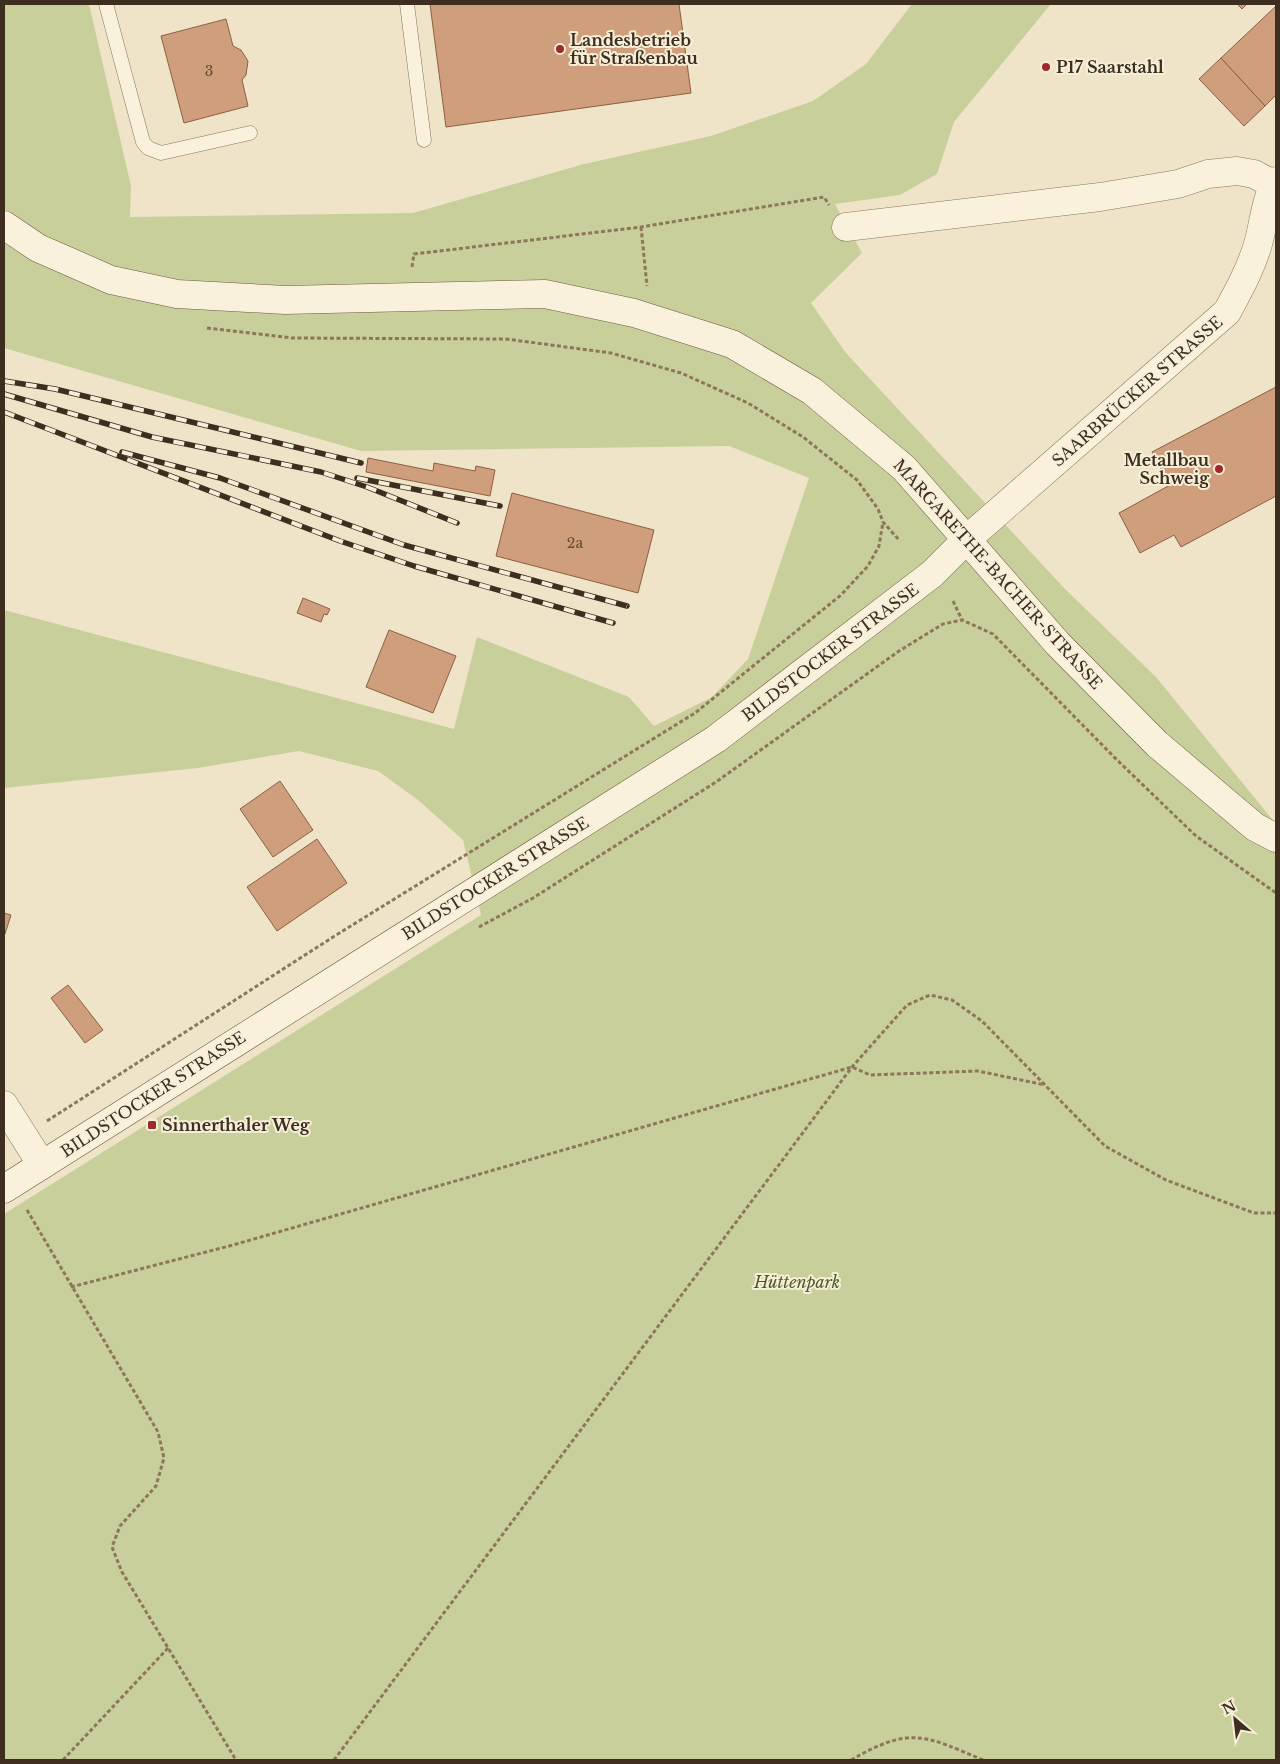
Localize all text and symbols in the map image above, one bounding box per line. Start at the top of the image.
place label: Landesbetrieb für Straßenbau [570,30,698,68]
marker: Landesbetrieb für Straßenbau [554,43,566,55]
place label: P17 Saarstahl [1056,57,1164,77]
marker: P17 Saarstahl [1040,61,1052,73]
house number: 3 [205,62,213,80]
street label: SAARBRÜCKER STRASSE [1048,312,1226,470]
place label: Metallbau Schweig [1124,450,1210,488]
street label: MARGARETHE-BACHER-STRASSE [889,455,1107,693]
marker: Metallbau Schweig [1213,463,1225,475]
house number: 2a [567,534,583,552]
street label: BILDSTOCKER STRASSE [738,579,922,725]
street label: BILDSTOCKER STRASSE [398,812,592,944]
street label: BILDSTOCKER STRASSE [57,1027,249,1161]
place label: Sinnerthaler Weg [162,1115,311,1135]
marker: Sinnerthaler Weg [146,1119,158,1131]
park label: Hüttenpark [753,1272,840,1292]
north arrow [1210,1694,1260,1744]
text: N [1219,1696,1239,1719]

